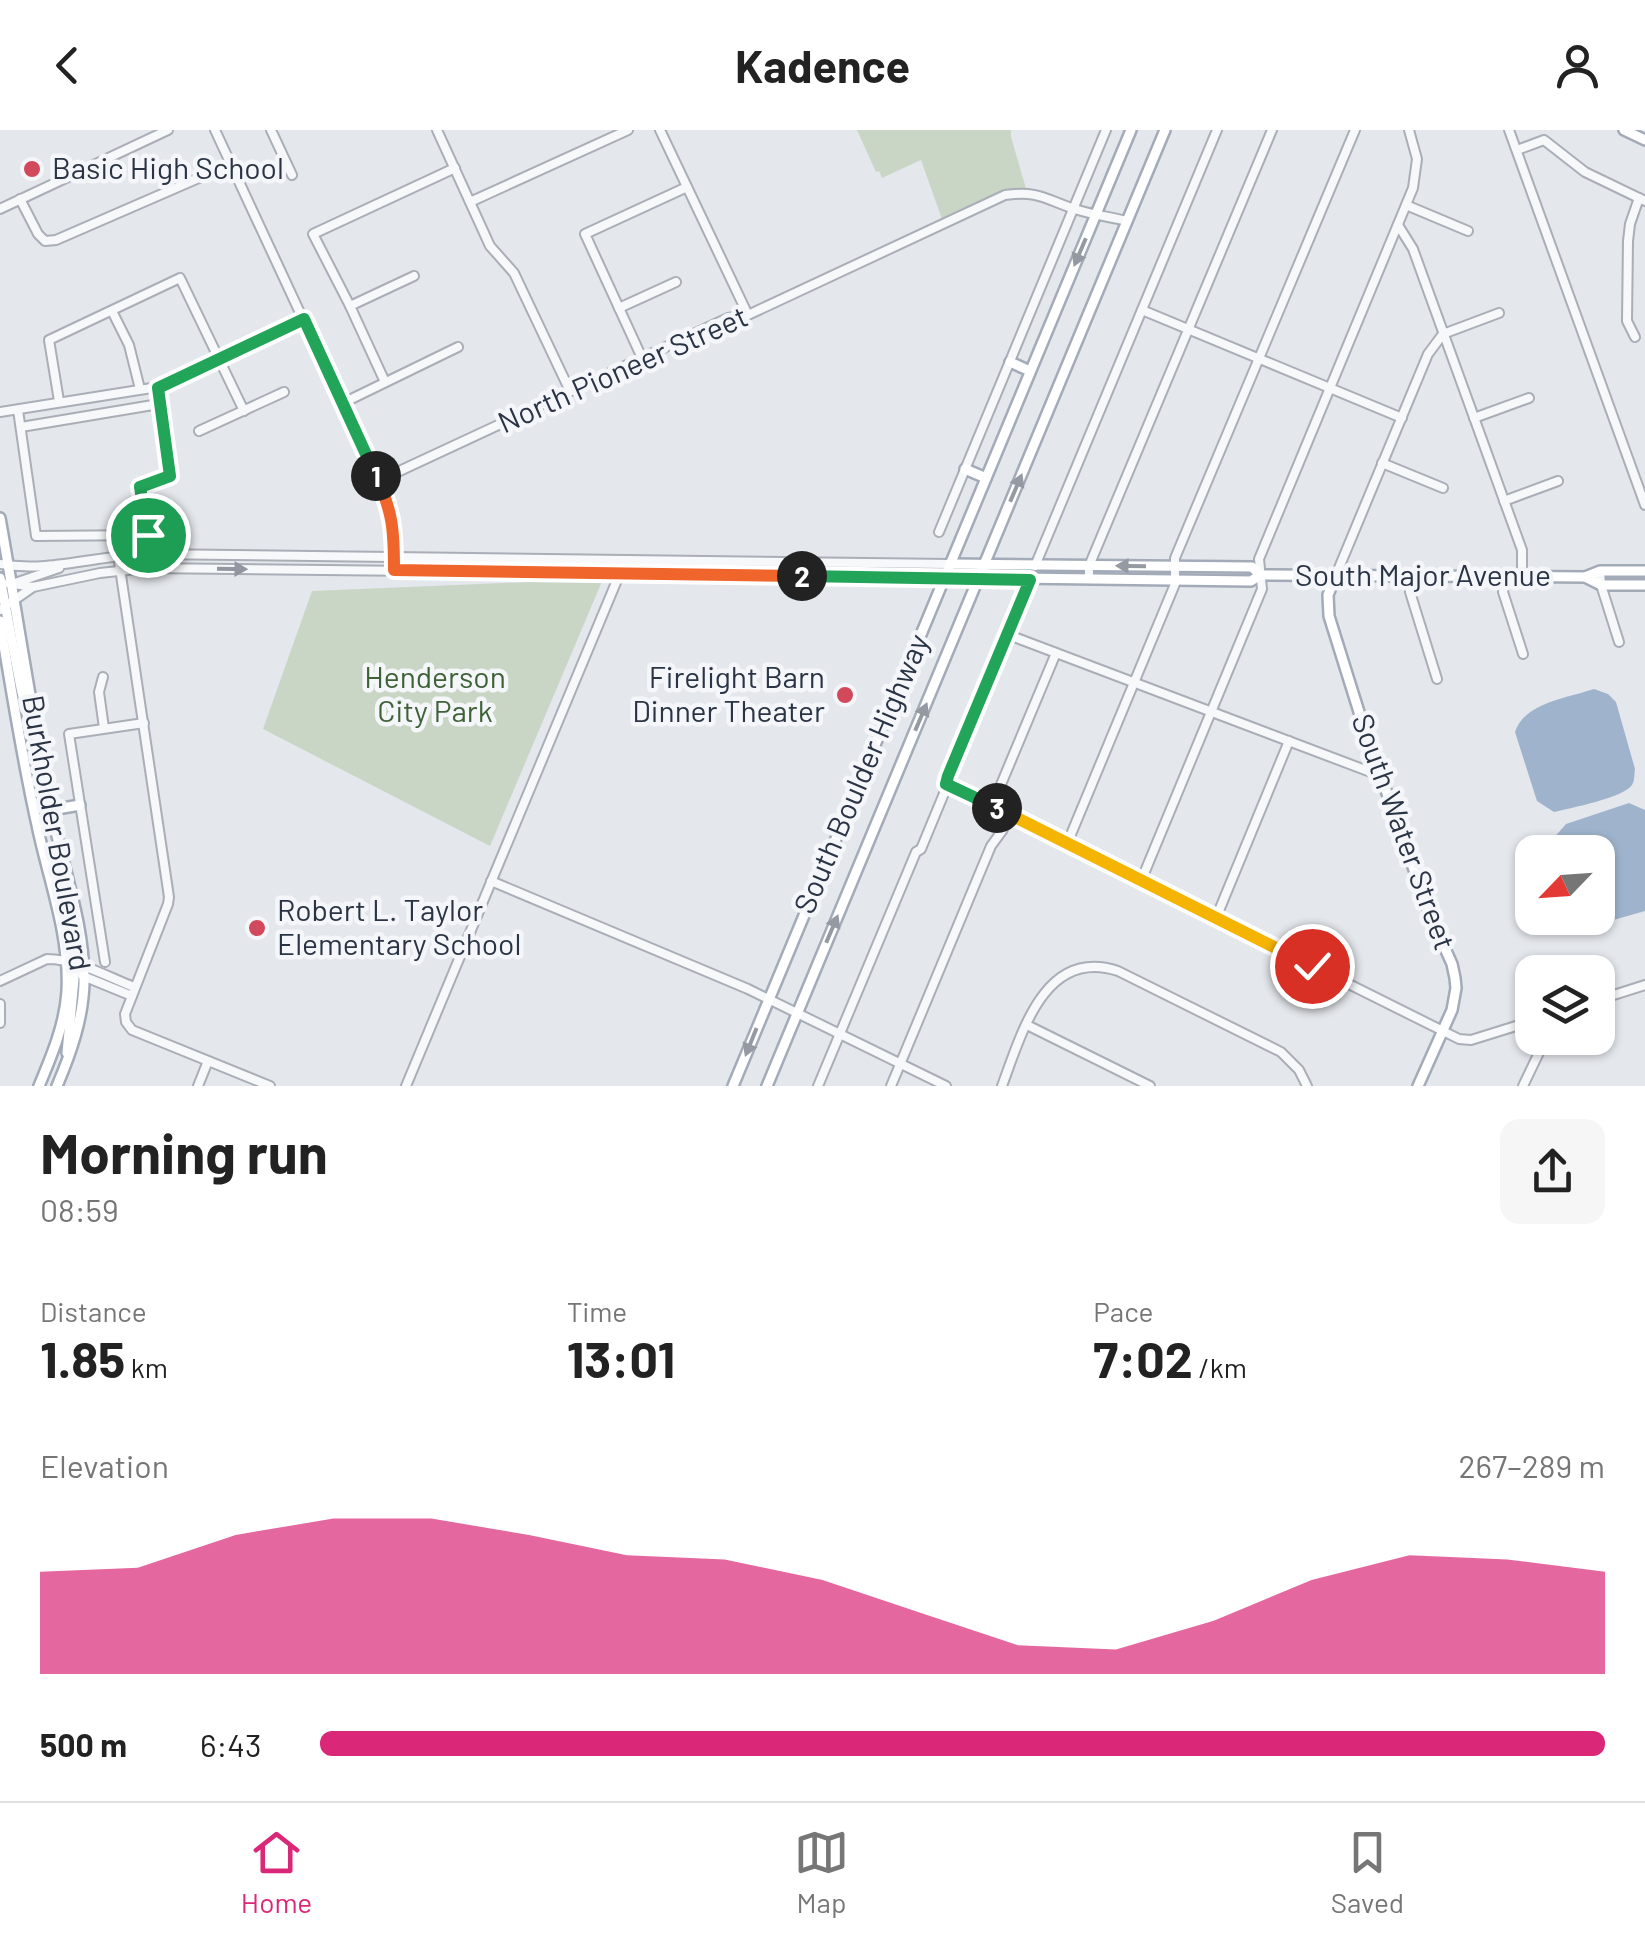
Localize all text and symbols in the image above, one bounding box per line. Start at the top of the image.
icon: back [40,38,95,93]
text: Kadence [735,38,910,92]
icon: person [1550,38,1605,93]
place label: Basic High School [52,149,284,185]
marker: Basic High School [21,158,43,180]
one-way arrow [1072,237,1088,267]
street label: North Pioneer Street [492,297,753,439]
pin: 1 [351,451,401,501]
text: 1 [371,459,381,493]
one-way arrow [1009,473,1025,503]
pin [106,493,191,578]
icon: arrive [121,508,176,563]
pin: 2 [777,551,827,601]
street label: South Major Avenue [1295,556,1551,592]
one-way arrow [1115,558,1147,574]
text: 2 [794,559,810,593]
one-way arrow [217,561,249,577]
street label: South Boulder Highway [785,628,935,918]
park label: Henderson City Park [364,658,506,728]
place label: Firelight Barn Dinner Theater [632,658,825,728]
marker: Firelight Barn Dinner Theater [834,684,856,706]
street label: Burkholder Boulevard [16,692,100,973]
one-way arrow [913,702,929,732]
street label: South Water Street [1345,708,1464,954]
pin: 3 [972,783,1022,833]
text: 3 [989,791,1005,825]
north arrow [1515,835,1615,935]
map controls [1515,835,1615,1055]
place label: Robert L. Taylor Elementary School [277,891,521,961]
one-way arrow [824,915,840,944]
marker: Robert L. Taylor Elementary School [246,917,268,939]
pin [1270,924,1355,1009]
icon: check [1285,939,1340,994]
button: layers [1515,955,1615,1055]
one-way arrow [743,1028,759,1057]
text: Morning run [40,1119,328,1185]
button: share [1500,1119,1605,1224]
text: 08:59 [40,1190,119,1228]
text: Distance [40,1294,147,1328]
text: Time [567,1294,627,1328]
text: Pace [1093,1294,1154,1328]
text: 1.85 [40,1328,125,1388]
text: 13:01 [567,1328,675,1388]
text: 7:02 [1093,1328,1193,1388]
text: km [125,1350,168,1384]
text: /km [1193,1350,1247,1384]
text: Elevation [40,1446,169,1484]
text: 267–289 m [1458,1446,1605,1484]
text: 500 m [40,1725,127,1763]
text: 6:43 [200,1725,261,1763]
tab: Home [241,1825,312,1919]
tab: Map [794,1825,849,1919]
tab: Saved [1331,1825,1404,1919]

